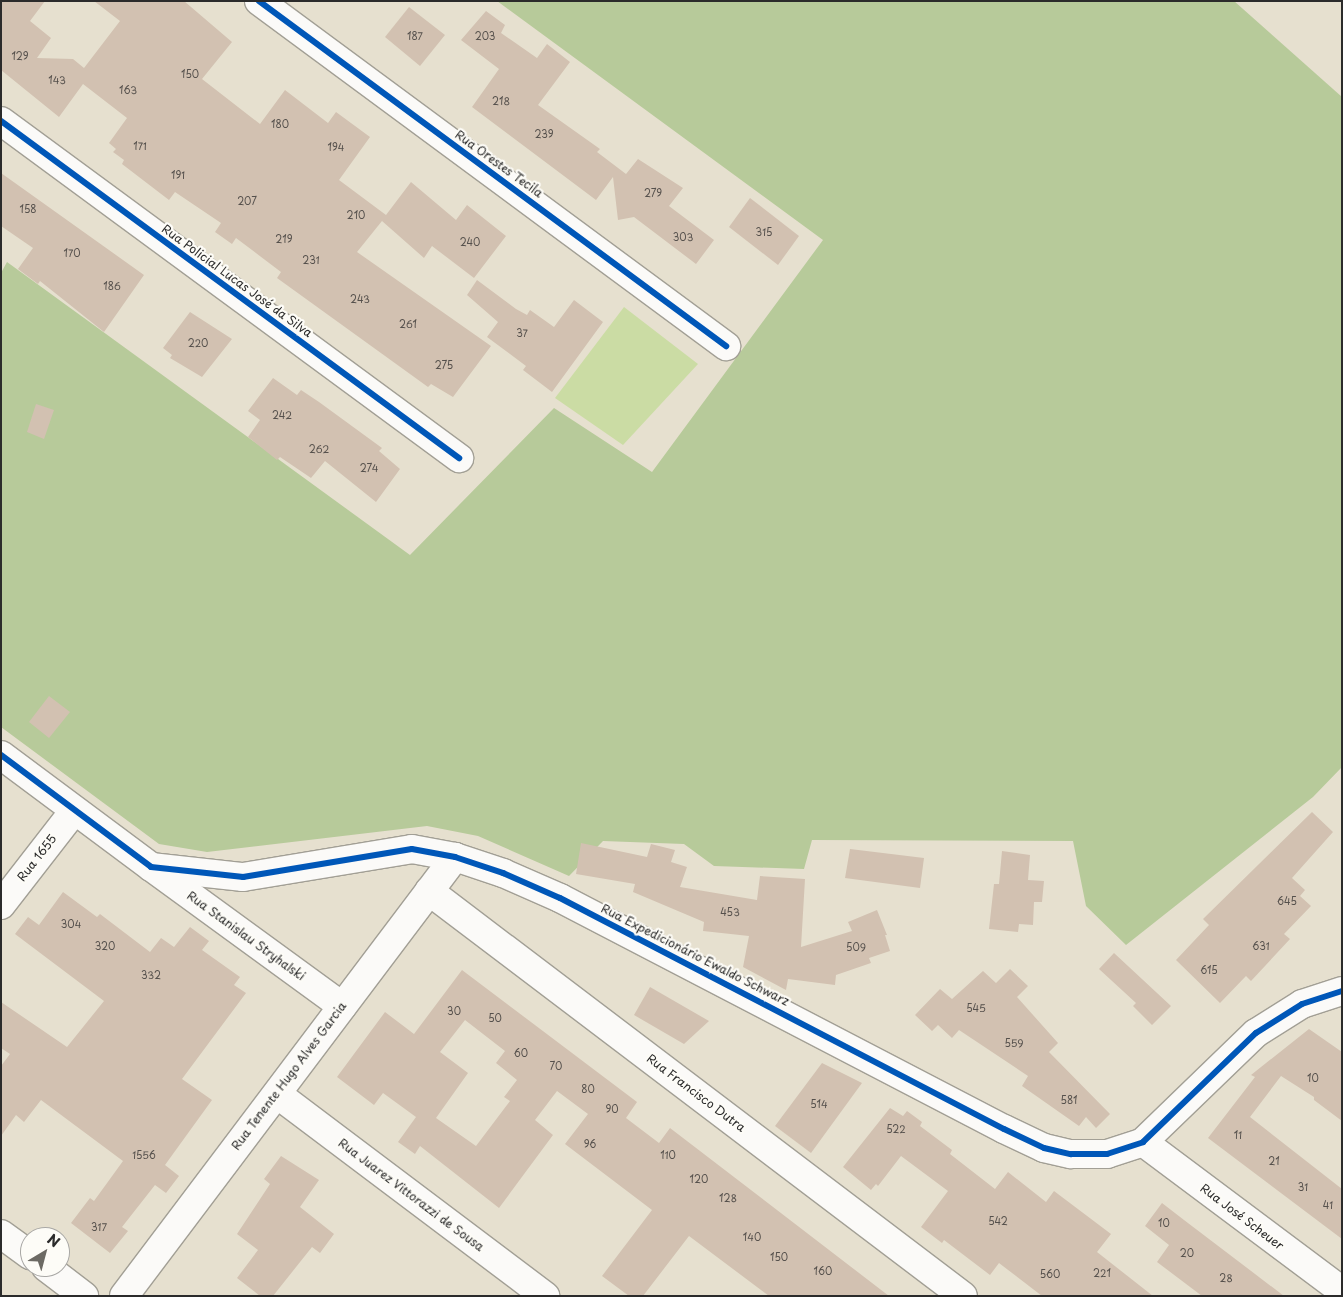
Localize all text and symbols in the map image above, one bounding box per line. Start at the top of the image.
house number: 187 [407,30,423,42]
house number: 203 [475,30,495,42]
house number: 129 [11,50,29,62]
house number: 150 [181,68,199,80]
house number: 143 [48,74,66,86]
house number: 163 [119,84,137,96]
house number: 218 [492,95,510,107]
house number: 180 [271,118,289,130]
street label: Rua Orestes Tecila [452,127,546,201]
house number: 239 [534,128,554,140]
house number: 171 [133,140,147,152]
house number: 194 [328,141,344,153]
house number: 191 [171,169,185,181]
house number: 279 [644,187,662,199]
house number: 207 [237,195,257,207]
house number: 158 [19,203,37,215]
house number: 210 [347,209,365,221]
street label: Rua Policial Lucas José da Silva [159,221,315,341]
house number: 315 [756,226,772,238]
house number: 303 [673,231,693,243]
house number: 219 [275,233,293,245]
house number: 240 [460,236,480,248]
house number: 170 [63,247,81,259]
house number: 231 [302,254,320,266]
house number: 186 [103,280,121,292]
house number: 243 [350,293,370,305]
house number: 261 [399,318,417,330]
house number: 37 [516,327,528,339]
house number: 220 [188,337,208,349]
house number: 275 [435,359,453,371]
house number: 242 [272,409,292,421]
house number: 262 [309,443,329,455]
house number: 274 [360,462,378,474]
street label: Rua 1655 [14,832,60,884]
street label: Rua Stanislau Stryhalski [184,888,308,984]
house number: 645 [1277,895,1297,907]
street label: Rua Expedicionário Ewaldo Schwarz [598,901,792,1009]
house number: 453 [720,906,740,918]
house number: 304 [61,918,81,930]
house number: 320 [95,940,115,952]
house number: 631 [1252,940,1270,952]
house number: 509 [846,941,866,953]
house number: 615 [1200,964,1218,976]
house number: 332 [141,969,161,981]
street label: Rua Tenente Hugo Alves Garcia [228,999,350,1153]
house number: 545 [966,1002,986,1014]
house number: 30 [447,1005,461,1017]
house number: 50 [488,1012,502,1024]
house number: 559 [1005,1037,1023,1049]
house number: 60 [514,1047,528,1059]
street label: Rua Francisco Dutra [643,1051,749,1135]
house number: 70 [550,1060,562,1072]
house number: 10 [1307,1072,1319,1084]
house number: 80 [581,1083,595,1095]
house number: 581 [1060,1094,1078,1106]
house number: 514 [810,1098,828,1110]
house number: 90 [605,1103,619,1115]
house number: 522 [886,1123,906,1135]
house number: 11 [1234,1129,1242,1141]
street label: Rua Juarez Vittorazzi de Sousa [335,1135,487,1255]
house number: 96 [584,1138,596,1150]
house number: 1556 [132,1149,156,1161]
house number: 110 [660,1149,676,1161]
house number: 21 [1268,1155,1280,1167]
house number: 120 [690,1173,708,1185]
street label: Rua José Scheuer [1197,1181,1287,1253]
house number: 31 [1298,1181,1308,1193]
house number: 128 [719,1192,737,1204]
house number: 41 [1323,1199,1333,1211]
house number: 542 [988,1215,1008,1227]
house number: 10 [1158,1217,1170,1229]
house number: 317 [91,1221,107,1233]
north arrow [20,1227,70,1277]
text: N [43,1229,64,1252]
house number: 140 [743,1231,761,1243]
house number: 20 [1180,1247,1194,1259]
house number: 150 [770,1251,788,1263]
house number: 160 [814,1265,832,1277]
house number: 221 [1093,1267,1111,1279]
house number: 560 [1040,1268,1060,1280]
house number: 28 [1219,1272,1233,1284]

